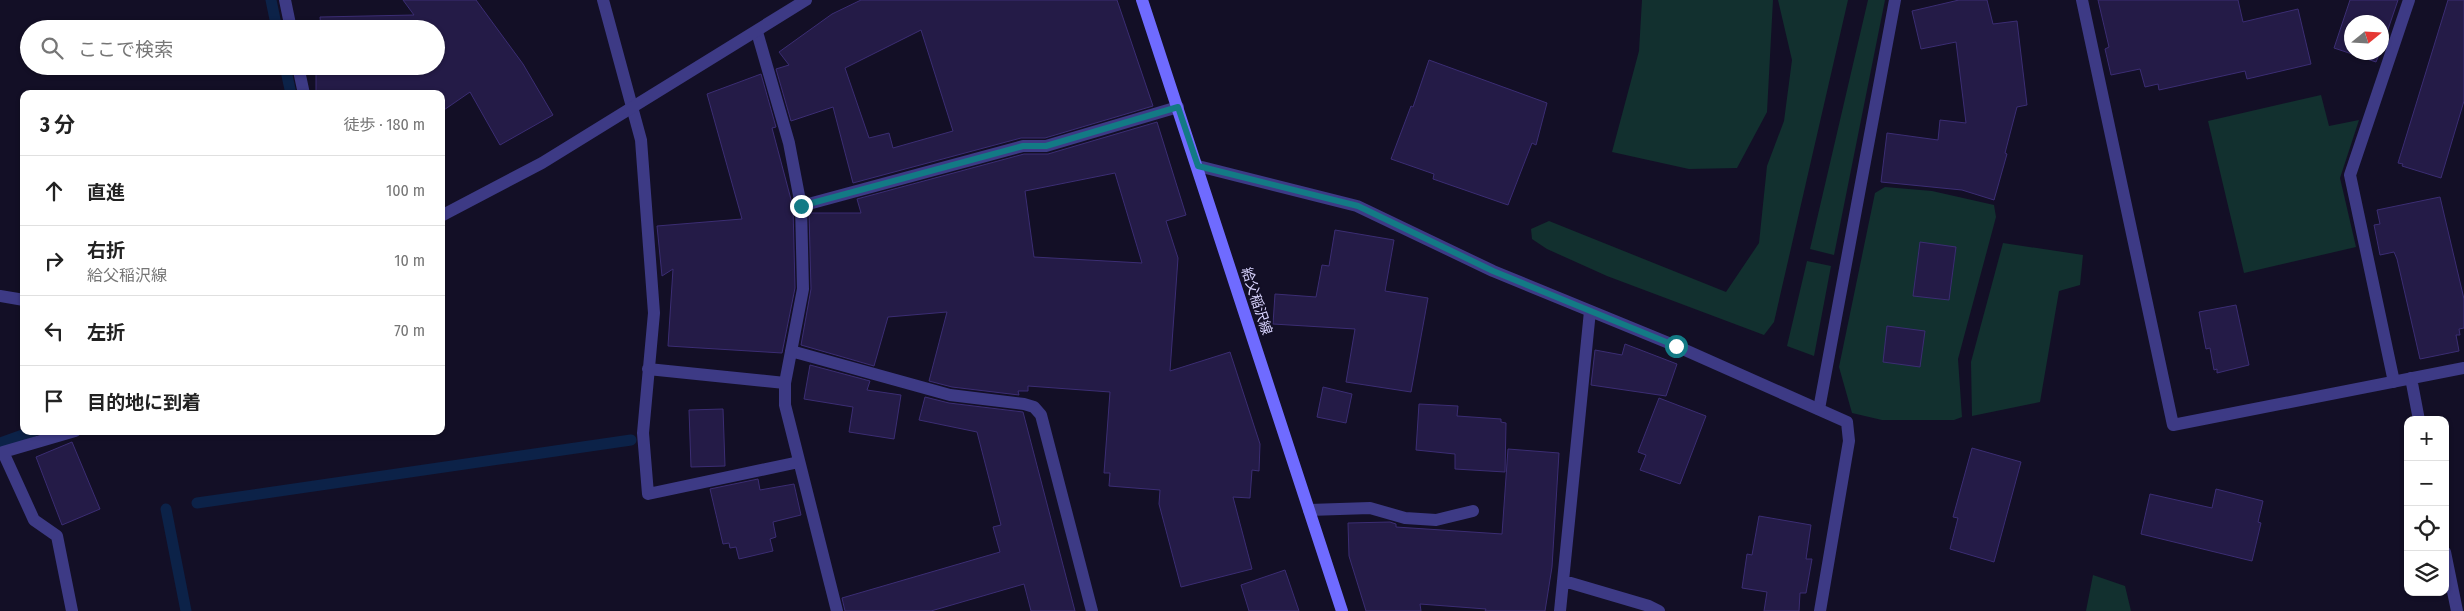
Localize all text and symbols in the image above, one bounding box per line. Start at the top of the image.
north arrow [2344,15,2389,60]
search box [20,20,445,75]
icon: search [38,34,66,62]
text: ここで検索 [78,38,173,61]
text: 3 分 [40,112,75,138]
text: 徒歩 · 180 m [343,115,425,134]
icon: ahead [40,177,68,205]
text: 直進 [87,181,125,204]
text: 100 m [386,181,425,200]
route end [790,195,813,218]
text: 右折 [87,239,125,262]
icon: right [40,247,68,275]
text: 10 m [394,251,425,270]
street label: 給父稲沢線 [1238,265,1275,337]
text: 給父稲沢線 [87,266,167,285]
icon: left [40,317,68,345]
text: 左折 [87,321,125,344]
text: 70 m [394,321,425,340]
route start [1665,335,1688,358]
icon: arrive [40,387,68,415]
text: 目的地に到着 [87,391,201,414]
map controls [2404,416,2449,596]
button: + [2404,416,2449,461]
button: − [2404,461,2449,506]
button: locate [2404,506,2449,551]
button: layers [2404,551,2449,596]

